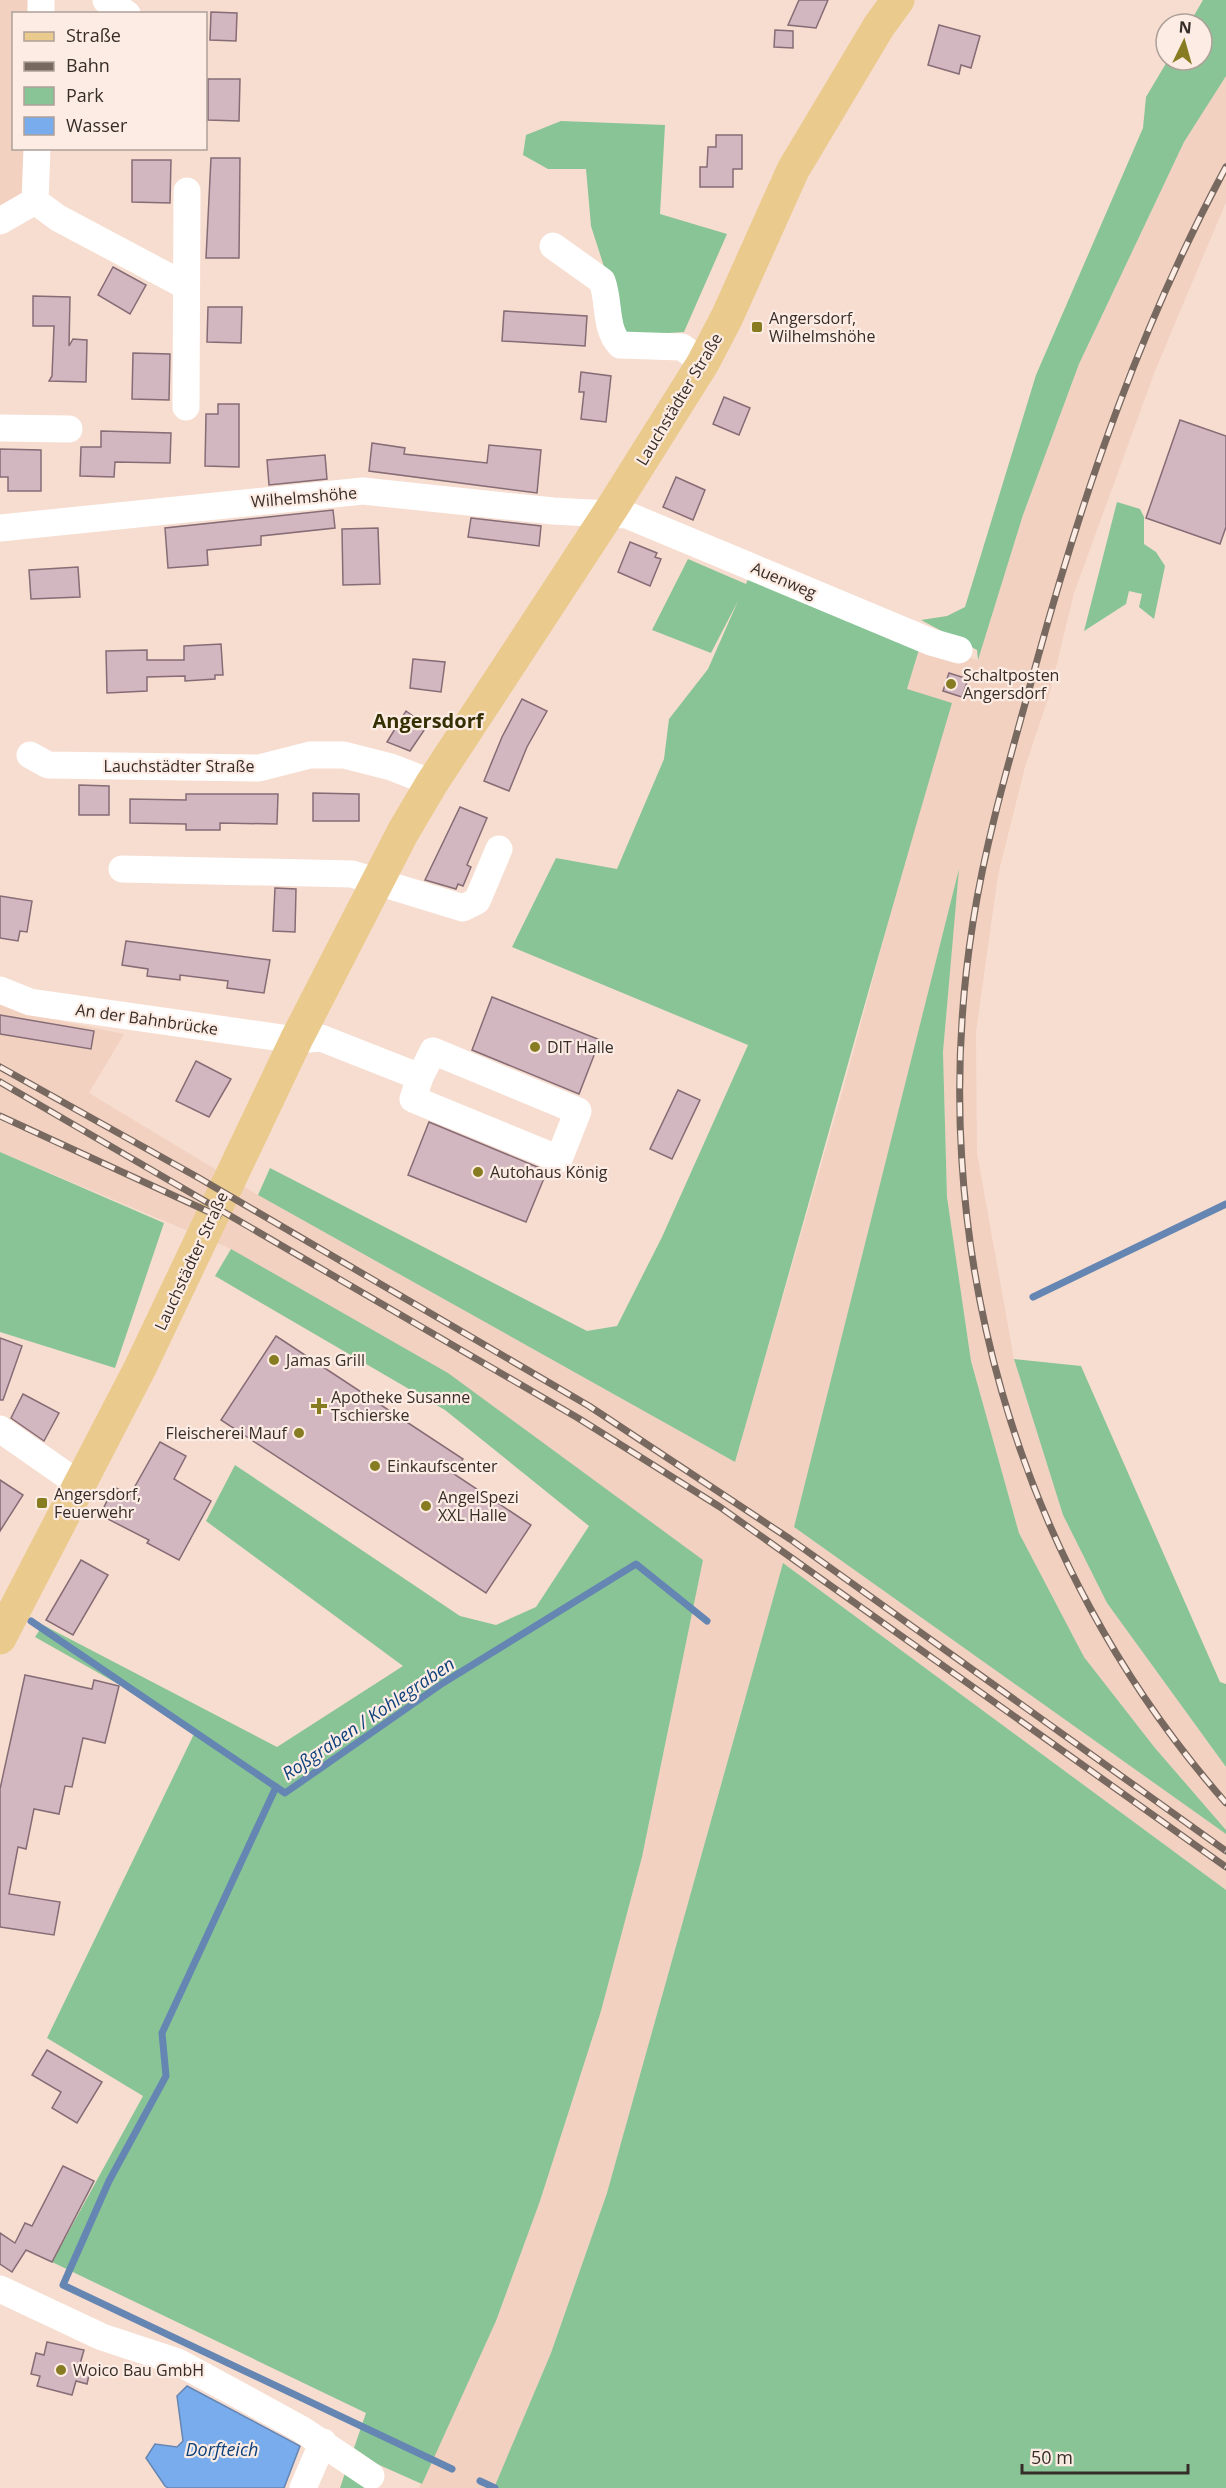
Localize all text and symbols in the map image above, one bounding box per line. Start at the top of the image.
legend [12,12,207,150]
north arrow [1154,12,1214,72]
text: N [1178,16,1193,39]
text: Straße [66,23,121,47]
text: Bahn [66,53,110,77]
text: Park [66,83,104,107]
text: Wasser [66,113,128,137]
place label: Angersdorf, Wilhelmshöhe [769,307,875,347]
marker: Angersdorf, Wilhelmshöhe [750,320,764,334]
street label: Lauchstädter Straße [631,329,727,469]
street label: Wilhelmshöhe [250,481,358,513]
street label: Auenweg [748,556,820,604]
place label: Schaltposten Angersdorf [963,664,1059,704]
marker: Schaltposten Angersdorf [944,677,958,691]
district label: Angersdorf [373,707,485,734]
street label: Lauchstädter Straße [104,755,254,777]
street label: An der Bahnbrücke [74,998,220,1040]
place label: DIT Halle [547,1036,614,1058]
marker: DIT Halle [528,1040,542,1054]
place label: Autohaus König [490,1161,608,1183]
marker: Autohaus König [471,1165,485,1179]
street label: Lauchstädter Straße [149,1188,233,1334]
place label: Jamas Grill [284,1349,365,1371]
marker: Jamas Grill [267,1353,281,1367]
place label: Apotheke Susanne Tschierske [331,1386,470,1426]
marker: Apotheke Susanne Tschierske [312,1399,326,1413]
place label: Fleischerei Mauf [165,1422,289,1444]
marker: Fleischerei Mauf [292,1426,306,1440]
place label: Einkaufscenter [387,1455,498,1477]
marker: Einkaufscenter [368,1459,382,1473]
place label: Angersdorf, Feuerwehr [54,1483,141,1523]
place label: AngelSpezi XXL Halle [438,1486,519,1526]
marker: Angersdorf, Feuerwehr [35,1496,49,1510]
marker: AngelSpezi XXL Halle [419,1499,433,1513]
water label: Roßgraben / Kohlegraben [277,1651,459,1785]
place label: Woico Bau GmbH [73,2359,204,2381]
marker: Woico Bau GmbH [54,2363,68,2377]
water label: Dorfteich [186,2437,258,2461]
scale bar [1022,2437,1188,2475]
text: 50 m [1031,2445,1073,2469]

